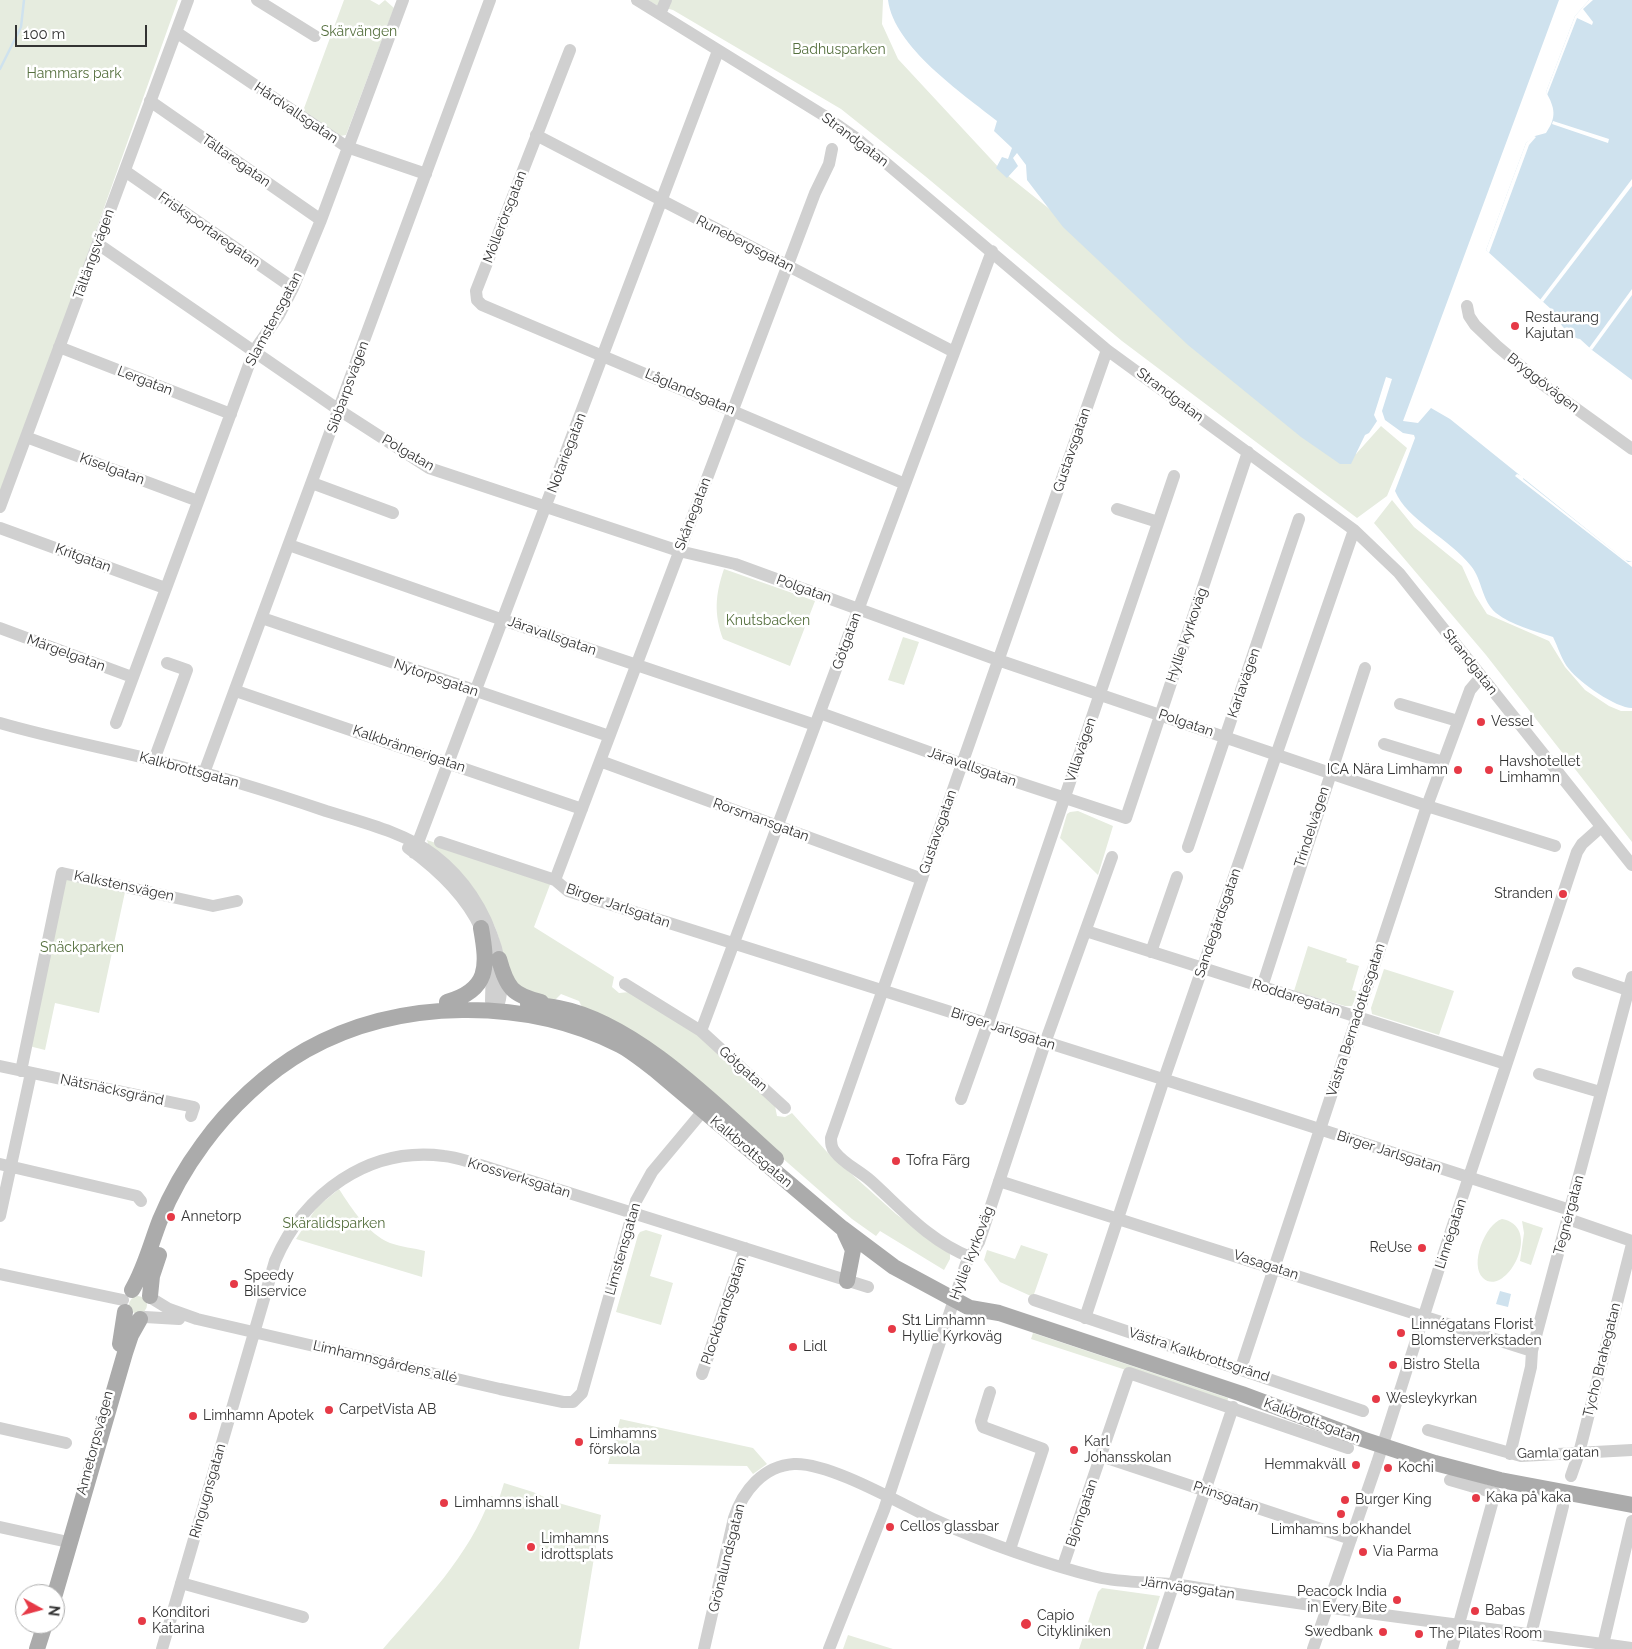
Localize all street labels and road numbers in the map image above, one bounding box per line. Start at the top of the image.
street label: Hårdvallsgatan [251,79,341,147]
street label: Strandgatan [818,109,892,171]
street label: Tältaregatan [198,131,274,191]
street label: Möllerörsgatan [480,168,530,266]
street label: Frisksportaregatan [155,189,263,271]
street label: Tältängsvägen [70,207,118,301]
street label: Runebergsgatan [693,212,797,276]
street label: Slamstensgatan [242,269,306,369]
street label: Sibbarpsvägen [324,339,372,435]
street label: Bryggövägen [1504,350,1582,416]
street label: Lergatan [115,363,175,399]
street label: Strandgatan [1133,364,1207,426]
street label: Låglandsgatan [642,365,738,419]
street label: Gustavsgatan [1050,406,1094,494]
street label: Notariegatan [544,411,590,495]
street label: Polgatan [379,431,437,475]
street label: Kiselgatan [77,450,147,488]
street label: Skånegatan [671,475,715,553]
street label: Kritgatan [53,540,113,576]
street label: Polgatan [774,571,834,607]
street label: Hyllie kyrkoväg [1163,585,1211,685]
street label: Götgatan [829,610,865,672]
street label: Järavallsgatan [506,613,598,659]
street label: Strandgatan [1439,626,1501,698]
street label: Märgelgatan [25,631,107,675]
street label: Karlavägen [1224,646,1264,720]
street label: Nytorpsgatan [392,656,480,700]
street label: Polgatan [1156,706,1216,740]
street label: Villavägen [1062,715,1100,785]
street label: Kalkbrännerigatan [350,722,468,776]
street label: Järavallsgatan [926,744,1018,790]
street label: Kalkbrottsgatan [137,749,241,791]
street label: Trindelvägen [1291,785,1333,869]
street label: Gustavsgatan [916,788,960,876]
street label: Rorsmansgatan [711,795,811,845]
street label: Sandegårdsgatan [1191,866,1245,980]
street label: Kalkstensvägen [72,867,176,905]
street label: Birger Jarlsgatan [564,880,672,932]
street label: Västra Bernadottesgatan [1323,941,1389,1099]
street label: Roddaregatan [1250,976,1342,1020]
street label: Birger Jarlsgatan [949,1004,1057,1054]
street label: Götgatan [715,1043,771,1095]
street label: Nätsnäcksgränd [59,1071,165,1109]
street label: Kalkbrottsgatan [706,1113,796,1191]
street label: Birger Jarlsgatan [1335,1127,1443,1177]
street label: Krossverksgatan [466,1154,572,1202]
street label: Tegnérgatan [1550,1173,1588,1257]
street label: Linnégatan [1432,1197,1470,1271]
street label: Limstensgatan [602,1201,644,1297]
street label: Hyllie kyrkoväg [946,1204,998,1302]
street label: Vasagatan [1231,1247,1301,1283]
street label: Plockbandsgatan [698,1255,750,1367]
street label: Tycho Brahegatan [1580,1301,1624,1419]
street label: Västra Kalkbrottsgränd [1126,1324,1272,1386]
street label: Limhamnsgårdens allé [311,1337,459,1387]
street label: Annetorpsvägen [73,1389,117,1497]
street label: Kalkbrottsgatan [1261,1395,1363,1447]
street label: Ringugnsgatan [186,1442,230,1540]
street label: Gamla gatan [1517,1444,1599,1462]
street label: Björngatan [1063,1477,1101,1549]
street label: Prinsgatan [1191,1478,1261,1516]
street label: Grönalundsgatan [705,1502,749,1614]
street label: Järnvägsgatan [1140,1573,1236,1603]

